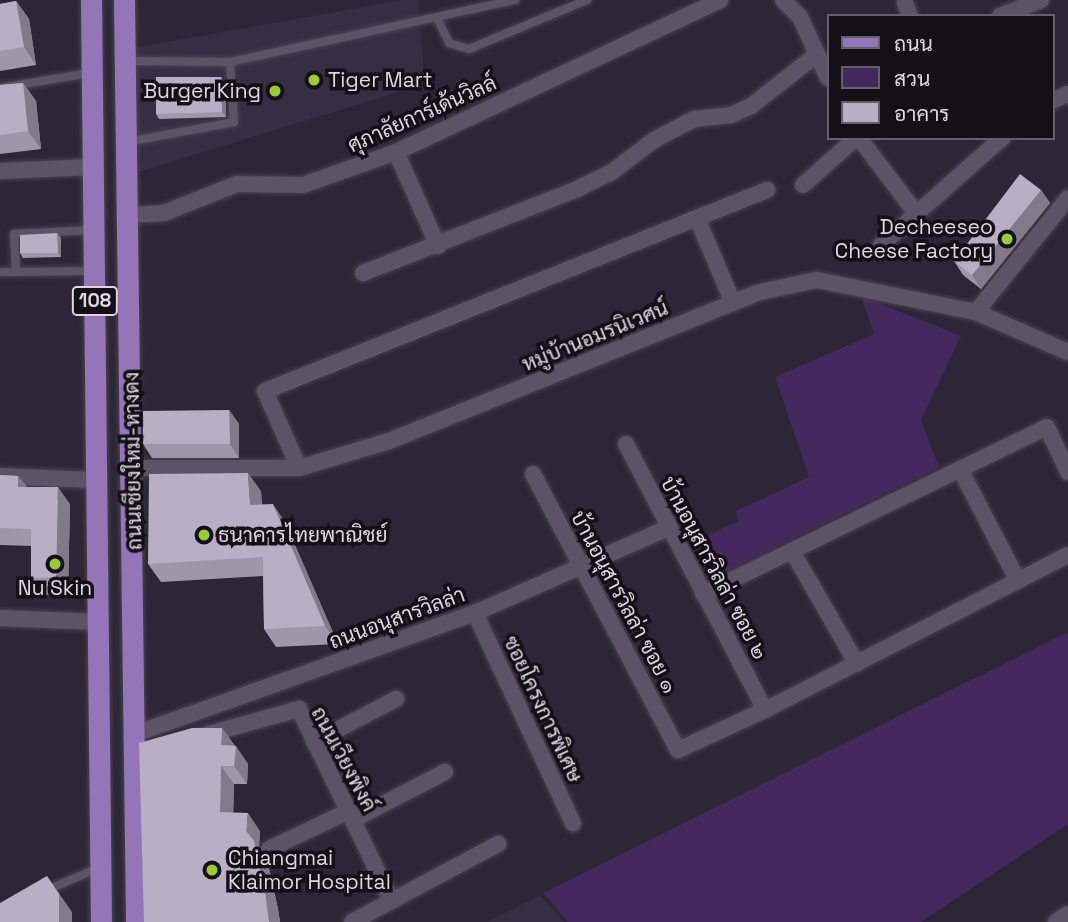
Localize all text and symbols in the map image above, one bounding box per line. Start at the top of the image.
legend [827,14,1054,140]
text: ถนน [894,30,933,57]
text: สวน [894,65,930,92]
place label: Tiger Mart [328,67,432,93]
street label: ศุภาลัยการ์เด้นวิลล์ [344,70,500,158]
marker: Tiger Mart [306,72,322,88]
place label: Burger King [143,78,261,104]
marker: Burger King [267,83,283,99]
text: อาคาร [894,100,950,127]
place label: Decheeseo Cheese Factory [835,214,993,264]
marker: Decheeseo Cheese Factory [999,231,1015,247]
road number: 108 [70,286,119,316]
street label: หมู่บ้านอมรนิเวศน์ [518,295,672,377]
street label: ถนนเชียงใหม่-หางดง [119,372,147,550]
street label: บ้านอนุสารวิลล่า ซอย ๒ [655,472,773,664]
street label: บ้านอนุสารวิลล่า ซอย ๑ [565,507,683,697]
place label: ธนาคารไทยพาณิชย์ [218,522,387,548]
marker: ธนาคารไทยพาณิชย์ [196,527,212,543]
marker: Nu Skin [47,556,63,572]
place label: Nu Skin [18,575,92,601]
street label: ถนนอนุสารวิลล่า [326,582,468,654]
street label: ซอยโครงการพิเศษ [498,632,588,786]
street label: ถนนเวียงพิงค์ [306,702,382,816]
place label: Chiangmai Klaimor Hospital [228,845,391,895]
marker: Chiangmai Klaimor Hospital [202,860,222,880]

